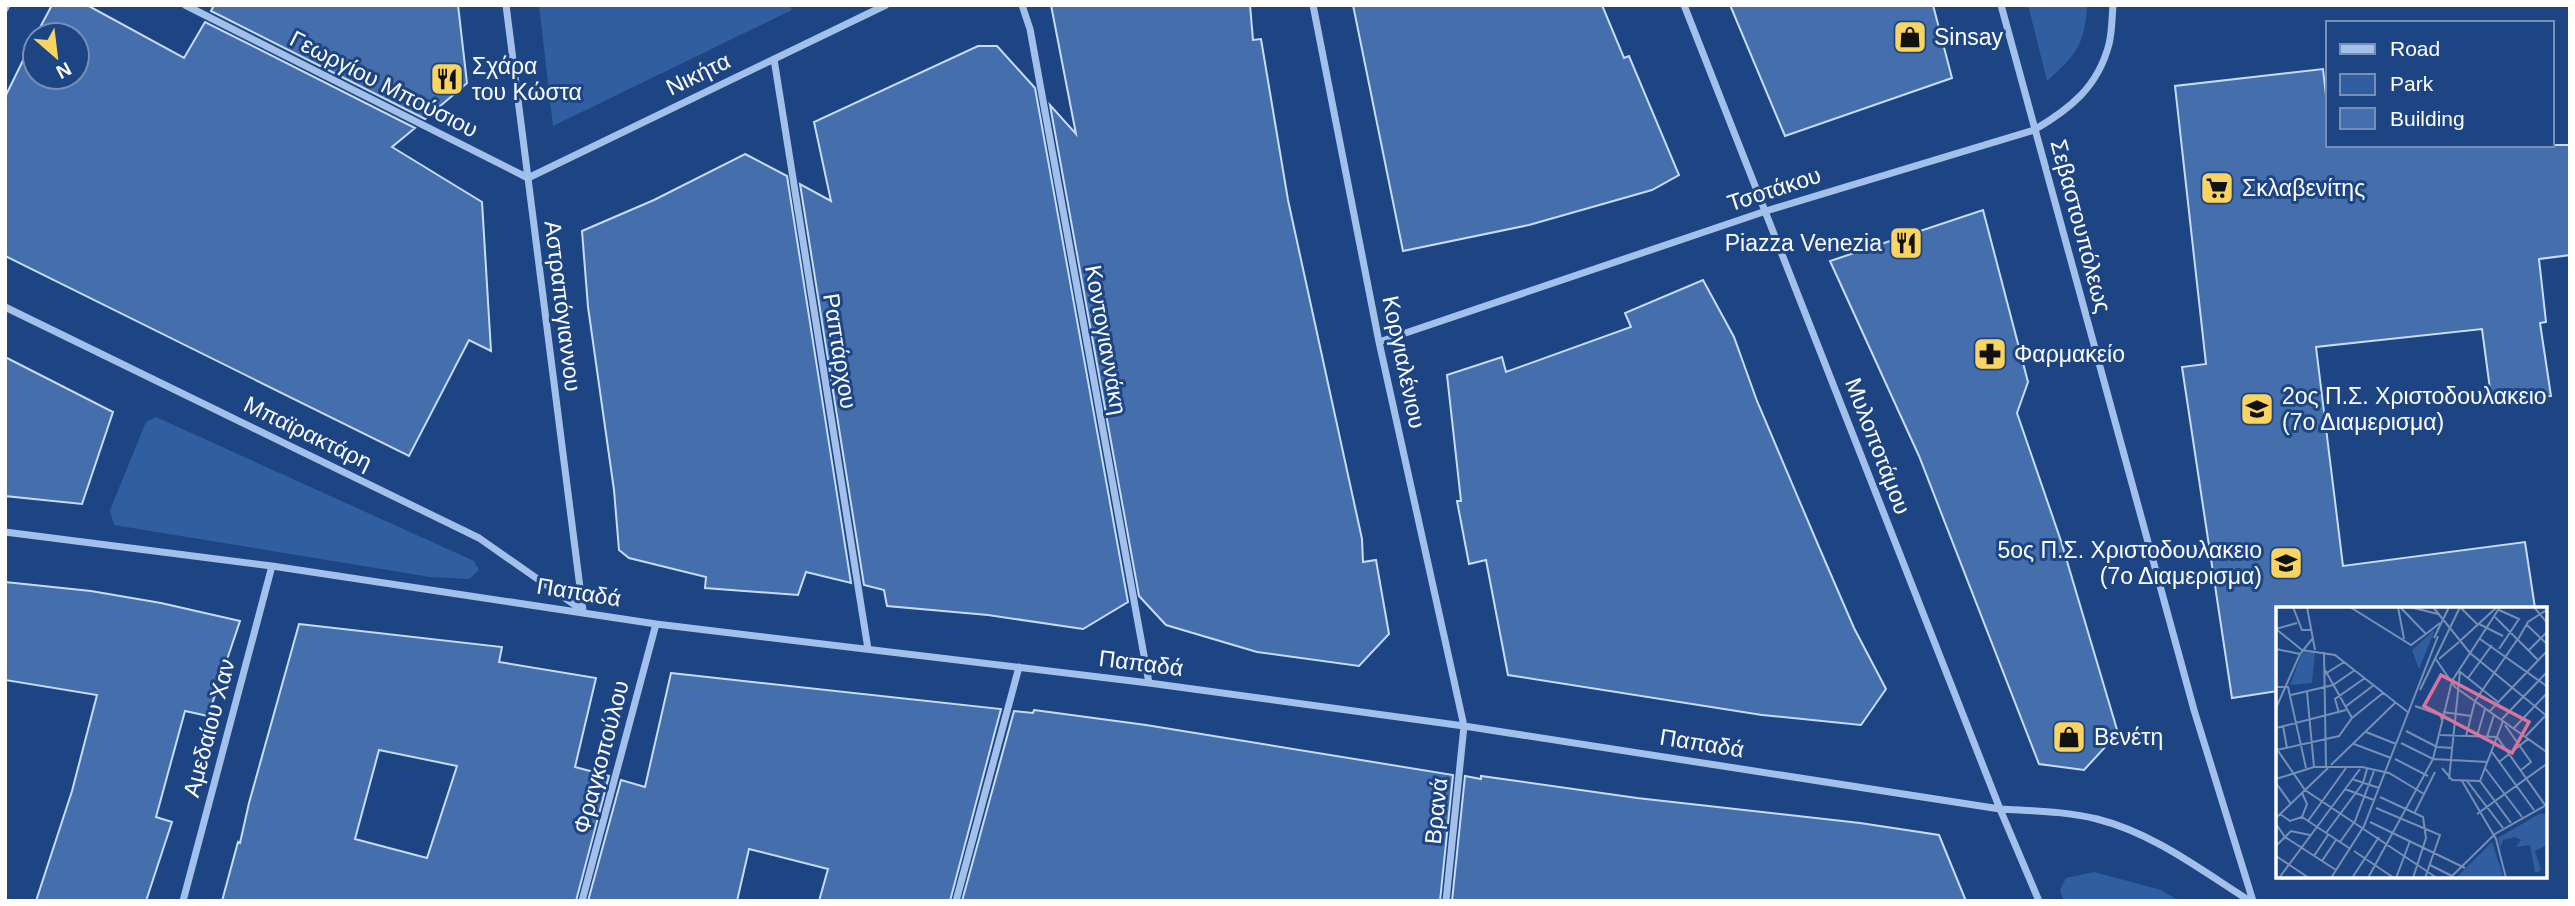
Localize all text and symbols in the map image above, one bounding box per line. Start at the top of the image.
shop icon: Sinsay [1891,18,1929,56]
north arrow [21,21,91,91]
legend [2326,21,2554,147]
place label: Sinsay [1934,24,2004,50]
street label: Γεωργίου Μπούσιου [286,25,482,143]
text: Road [2390,37,2440,60]
street label: Νικήτα [662,47,734,101]
place label: Σχάρα του Κώστα [472,53,582,105]
text: N [53,58,75,83]
restaurant icon: Σχάρα του Κώστα [428,60,466,98]
text: Park [2390,72,2434,95]
text: Building [2390,107,2465,130]
street label: Σεβαστουπόλεως [2045,137,2117,315]
street label: Τσοτάκου [1724,162,1824,216]
supermarket icon: Σκλαβενίτης [2198,169,2236,207]
place label: Σκλαβενίτης [2242,175,2365,201]
street label: Αστραπόγιαννου [540,219,586,393]
restaurant icon: Piazza Venezia [1887,224,1925,262]
place label: Piazza Venezia [1725,230,1882,256]
street label: Κοντογιαννάκη [1080,263,1132,417]
street label: Ραπτάρχου [818,291,862,411]
street label: Κοργιαλένιου [1377,293,1431,431]
pharmacy icon: Φαρμακείο [1971,335,2009,373]
place label: Φαρμακείο [2014,341,2125,367]
street label: Μυλοποτάμου [1840,374,1916,518]
place label: 2ος Π.Σ. Χριστοδουλακειο (7ο Διαμερισμα) [2282,383,2547,435]
school or university icon: 2ος Π.Σ. Χριστοδουλακειο (7ο Διαμερισμα) [2238,390,2276,428]
street label: Μπαϊρακτάρη [240,391,376,475]
place label: 5ος Π.Σ. Χριστοδουλακειο (7ο Διαμερισμα) [1997,537,2262,589]
school or university icon: 5ος Π.Σ. Χριστοδουλακειο (7ο Διαμερισμα) [2267,544,2305,582]
street label: Παπαδά [535,573,623,611]
inset map [2276,607,2547,878]
street label: Παπαδά [1097,645,1185,681]
street label: Αμεδαίου Χαν [178,656,240,800]
street label: Φραγκοπούλου [568,678,634,836]
shop icon: Βενέτη [2050,718,2088,756]
street label: Παπαδά [1658,724,1746,762]
place label: Βενέτη [2094,724,2163,750]
street label: Βρανά [1420,777,1452,845]

